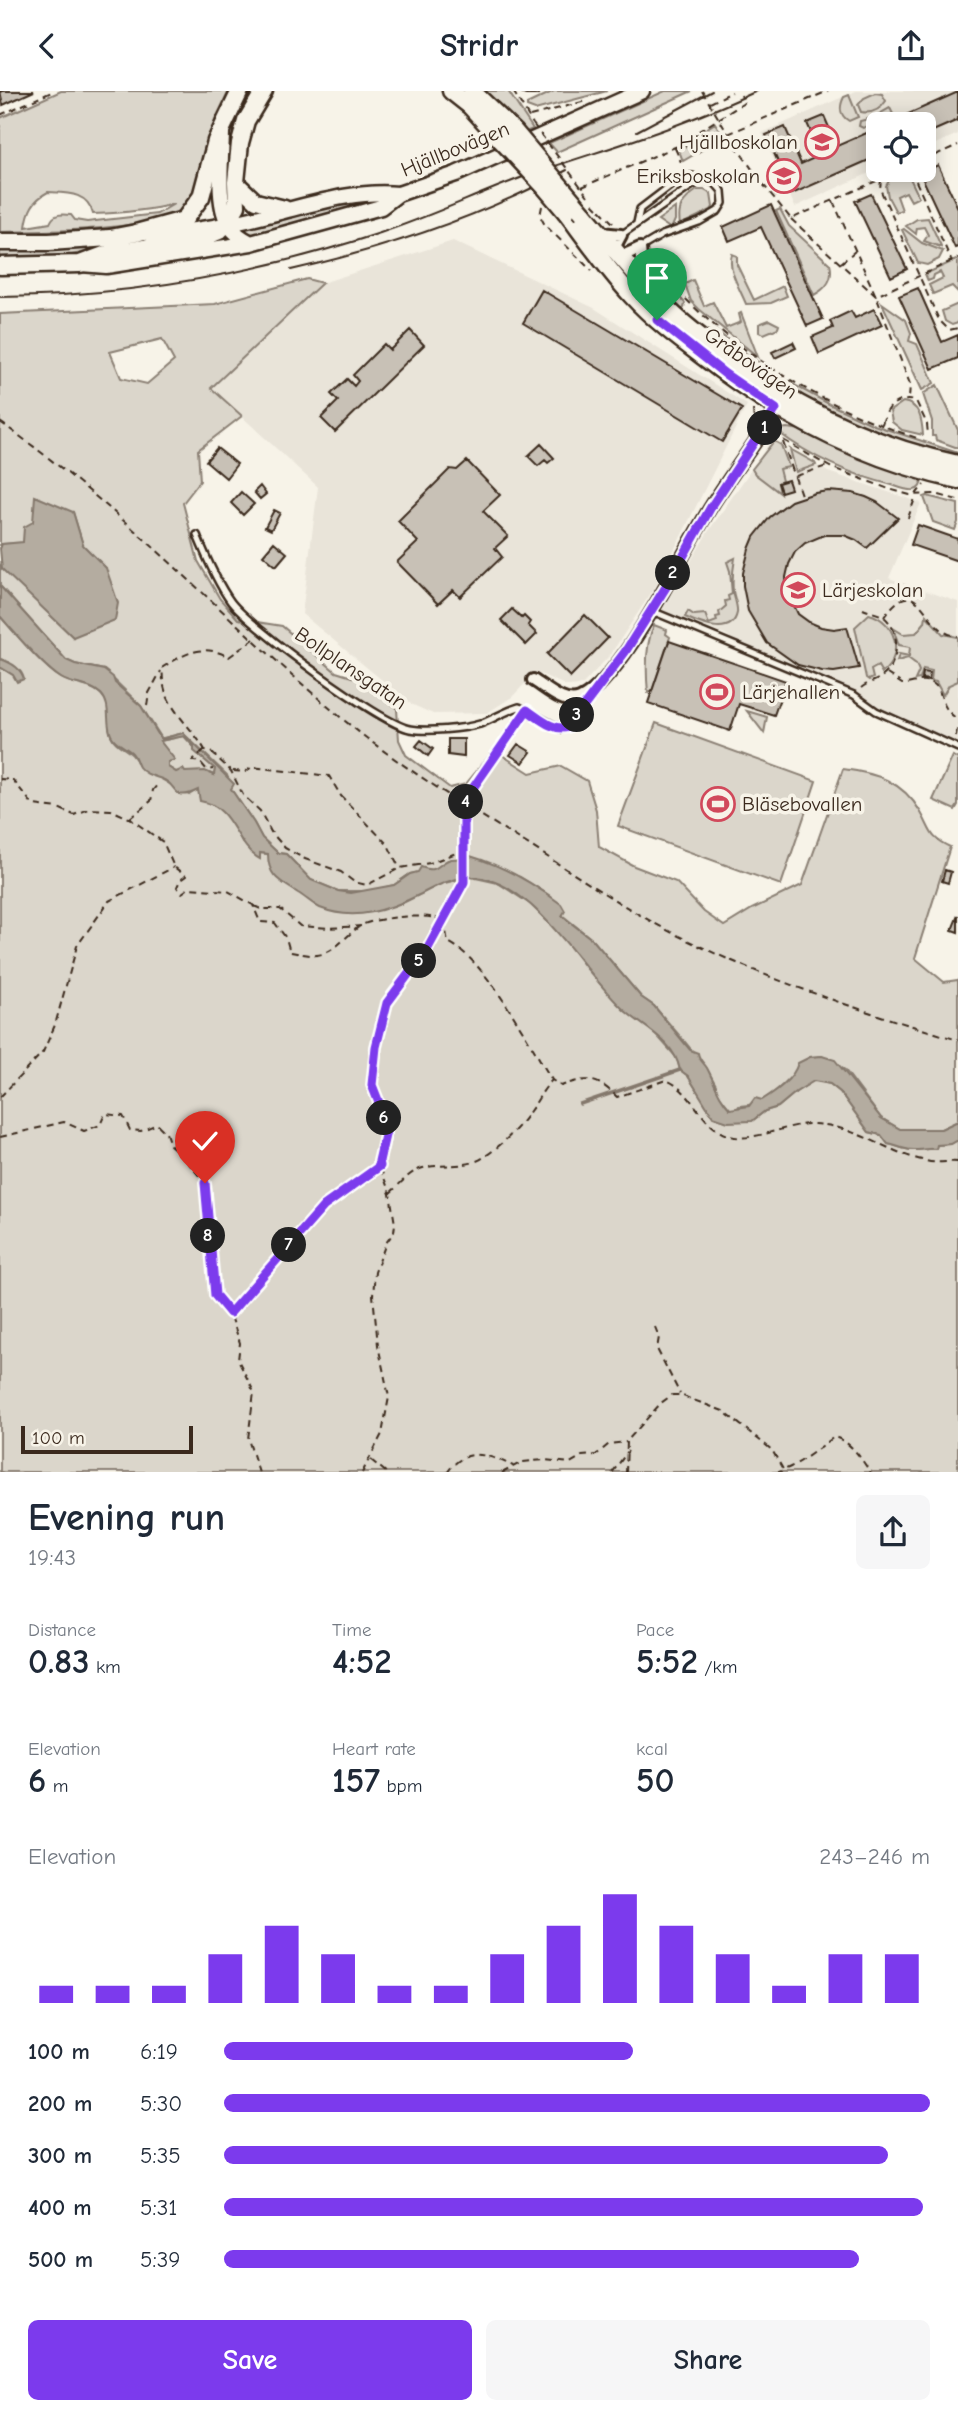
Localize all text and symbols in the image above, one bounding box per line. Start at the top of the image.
icon: back [28,27,66,65]
text: Stridr [440,27,518,64]
icon: share [892,27,930,65]
map controls [866,112,936,182]
button: locate [866,112,936,182]
street label: Hjällbovägen [397,116,513,182]
school or university icon: Hjällboskolan [803,123,841,161]
place label: Hjällboskolan [679,130,798,154]
school or university icon: Eriksboskolan [765,157,803,195]
place label: Eriksboskolan [637,164,760,188]
pin [627,248,687,320]
icon: arrive [638,259,676,297]
street label: Gråbovägen [700,322,802,404]
pin: 1 [748,411,782,445]
text: 1 [761,416,768,438]
pin: 2 [656,555,690,591]
text: 2 [668,561,677,583]
school or university icon: Lärjeskolan [779,571,817,609]
place label: Lärjeskolan [822,578,923,602]
street label: Bollplansgatan [290,622,412,714]
sports icon: Lärjehallen [698,673,736,711]
place label: Lärjehallen [742,680,840,704]
pin: 3 [560,697,594,733]
text: 3 [572,703,581,725]
pin: 4 [448,785,484,819]
sports icon: Bläsebovallen [699,785,737,823]
text: 4 [461,790,470,812]
place label: Bläsebovallen [742,792,862,816]
pin: 5 [402,943,436,979]
text: 5 [413,949,424,971]
pin: 6 [366,1101,402,1135]
text: 6 [379,1106,388,1128]
pin [175,1111,235,1183]
icon: check [186,1122,224,1160]
pin: 8 [190,1219,226,1253]
text: 8 [203,1224,212,1246]
pin: 7 [272,1227,306,1263]
text: 7 [284,1233,293,1255]
scale bar [21,1423,192,1455]
text: 100 m [32,1427,85,1449]
button: share [856,1495,930,1569]
text: Evening run [28,1496,225,1540]
text: 19:43 [28,1544,76,1571]
text: Distance [28,1619,96,1641]
text: Time [332,1619,371,1641]
text: Pace [636,1619,674,1641]
text: 0.83 [28,1641,90,1682]
text: 4:52 [332,1641,392,1682]
text: 5:52 [636,1641,698,1682]
text: km [90,1656,121,1678]
text: /km [698,1656,737,1678]
text: Elevation [28,1738,101,1760]
text: Heart rate [332,1738,416,1760]
text: kcal [636,1738,668,1760]
text: 6 [28,1760,46,1801]
text: 157 [332,1760,380,1801]
text: 50 [636,1760,675,1801]
text: m [46,1775,68,1797]
text: bpm [380,1775,422,1797]
text: Elevation [28,1843,116,1870]
text: 243–246 m [819,1843,930,1870]
text: 100 m [28,2038,90,2065]
text: 6:19 [140,2038,178,2065]
text: 200 m [28,2090,92,2117]
text: 5:30 [140,2090,182,2117]
text: 300 m [28,2142,92,2169]
text: 5:35 [140,2142,181,2169]
text: 400 m [28,2194,92,2221]
text: 5:31 [140,2194,177,2221]
text: 500 m [28,2246,93,2273]
text: 5:39 [140,2246,180,2273]
button: Save [28,2320,472,2400]
button: Share [486,2320,930,2400]

